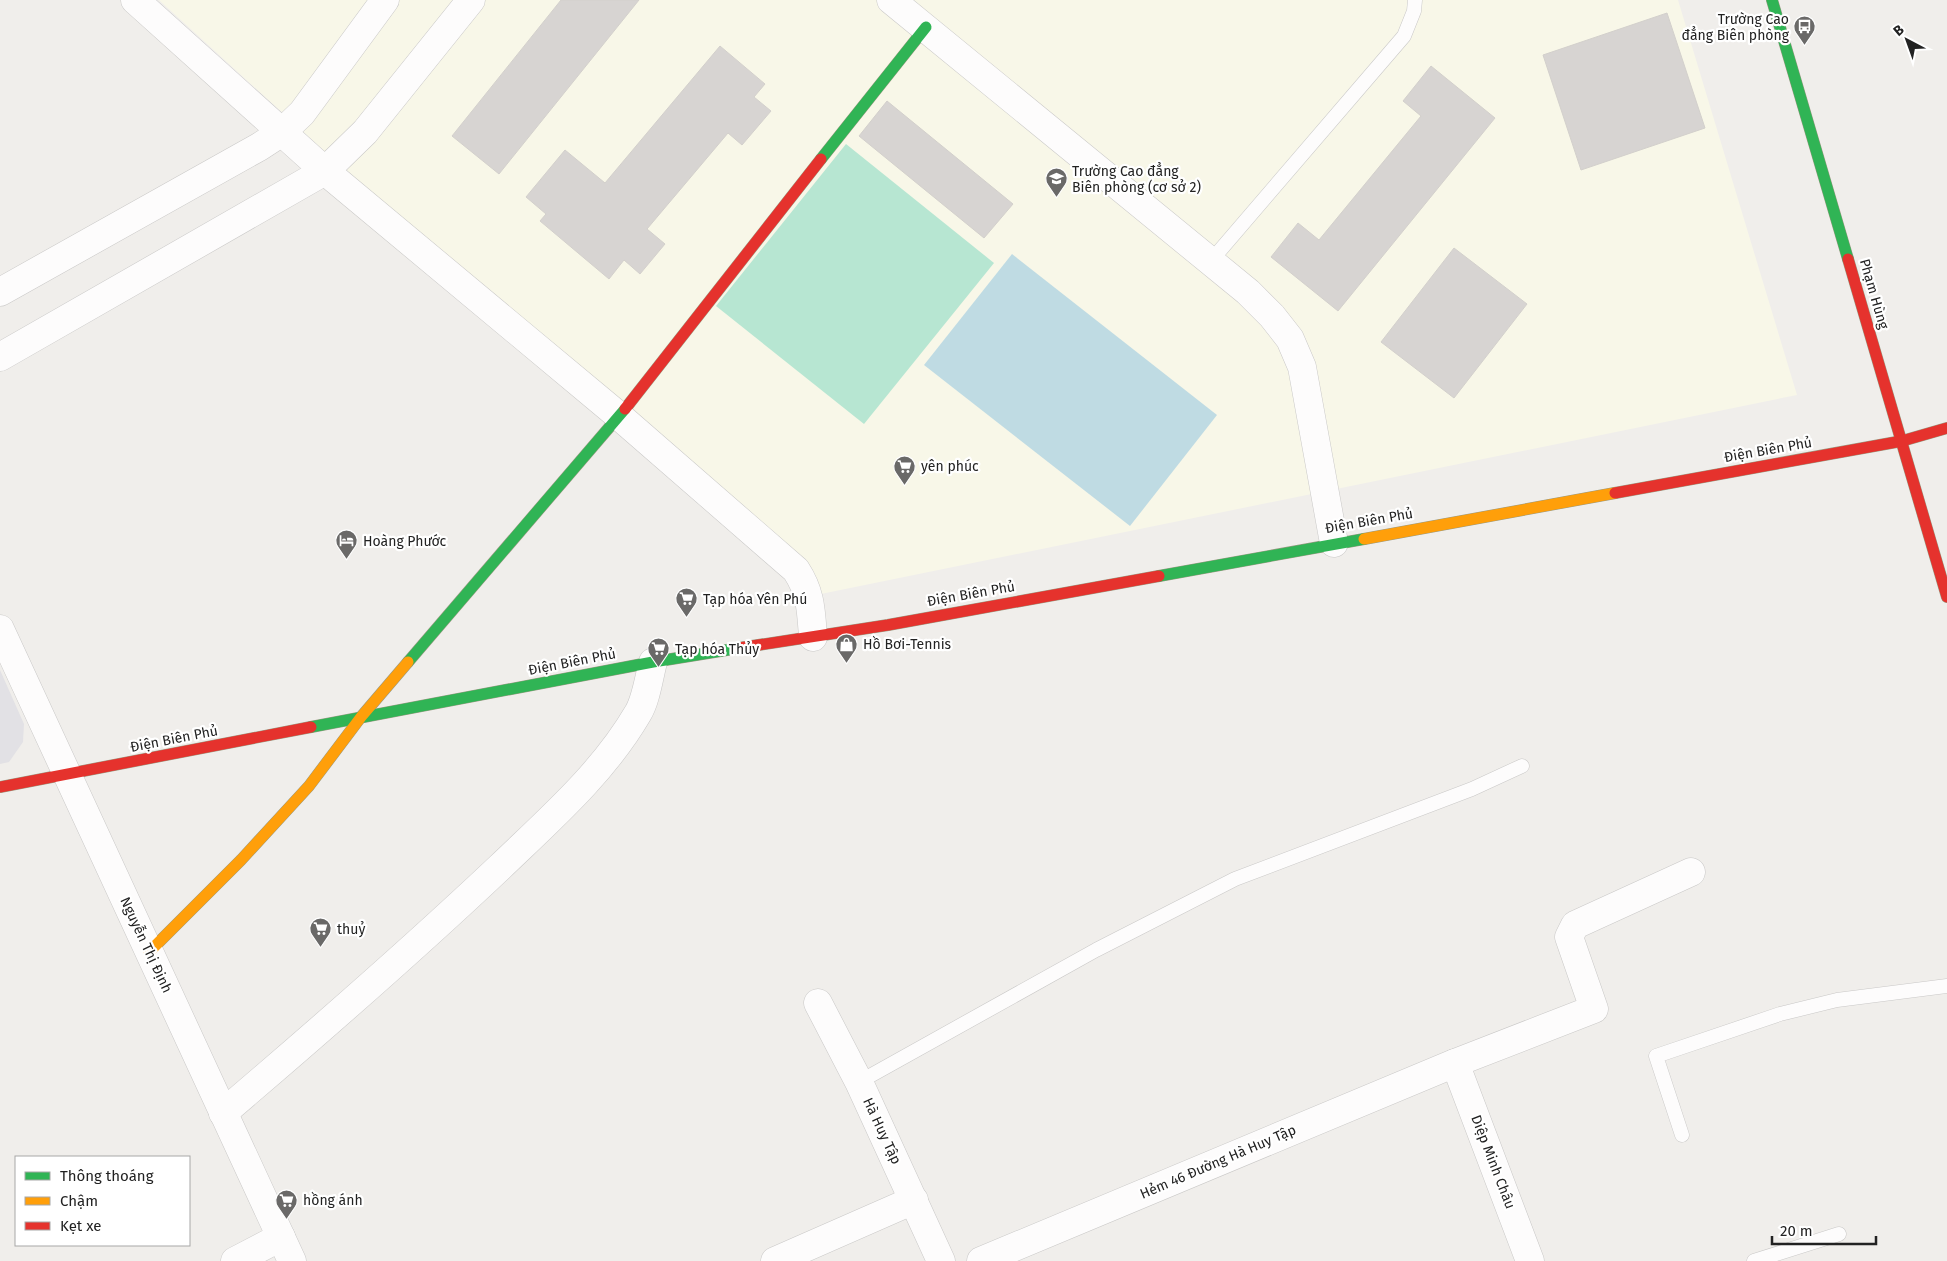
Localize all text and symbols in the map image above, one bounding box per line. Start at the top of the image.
place label: Trường Cao đẳng Biên phòng [1682,11,1790,44]
bus stop icon: Trường Cao đẳng Biên phòng [1793,15,1817,46]
north arrow [1882,15,1932,65]
text: B [1890,21,1908,40]
place label: Trường Cao đẳng Biên phòng (cơ sở 2) [1072,162,1201,196]
school or university icon: Trường Cao đẳng Biên phòng (cơ sở 2) [1044,167,1068,198]
street label: Phạm Hùng [1856,257,1892,332]
street label: Điện Biên Phủ [1723,434,1813,466]
supermarket icon: yên phúc [893,454,917,485]
place label: yên phúc [921,458,979,475]
street label: Điện Biên Phủ [1324,505,1414,537]
hotel icon: Hoàng Phước [335,529,359,560]
place label: Hoàng Phước [363,533,447,550]
street label: Điện Biên Phủ [926,578,1016,610]
supermarket icon: Tạp hóa Yên Phú [675,587,699,618]
place label: Tạp hóa Yên Phú [703,591,807,608]
shop icon: Hồ Bơi-Tennis [835,632,859,663]
place label: Hồ Bơi-Tennis [863,635,952,653]
supermarket icon: Tạp hóa Thủy [647,637,671,668]
place label: Tạp hóa Thủy [675,641,759,658]
street label: Điện Biên Phủ [527,645,617,679]
street label: Điện Biên Phủ [129,722,219,756]
street label: Nguyễn Thị Định [116,894,176,996]
supermarket icon: thuỷ [309,917,333,948]
place label: thuỷ [337,921,365,938]
street label: Hà Huy Tập [859,1095,905,1167]
street label: Diệp Minh Châu [1467,1113,1519,1211]
street label: Hẻm 46 Đường Hà Huy Tập [1137,1121,1299,1203]
legend [15,1156,190,1246]
text: Thông thoáng [60,1167,154,1185]
supermarket icon: hồng ánh [275,1188,299,1219]
place label: hồng ánh [303,1191,363,1209]
text: Chậm [60,1192,98,1210]
scale bar [1772,1214,1876,1246]
text: Kẹt xe [60,1217,102,1235]
text: 20 m [1780,1222,1813,1240]

